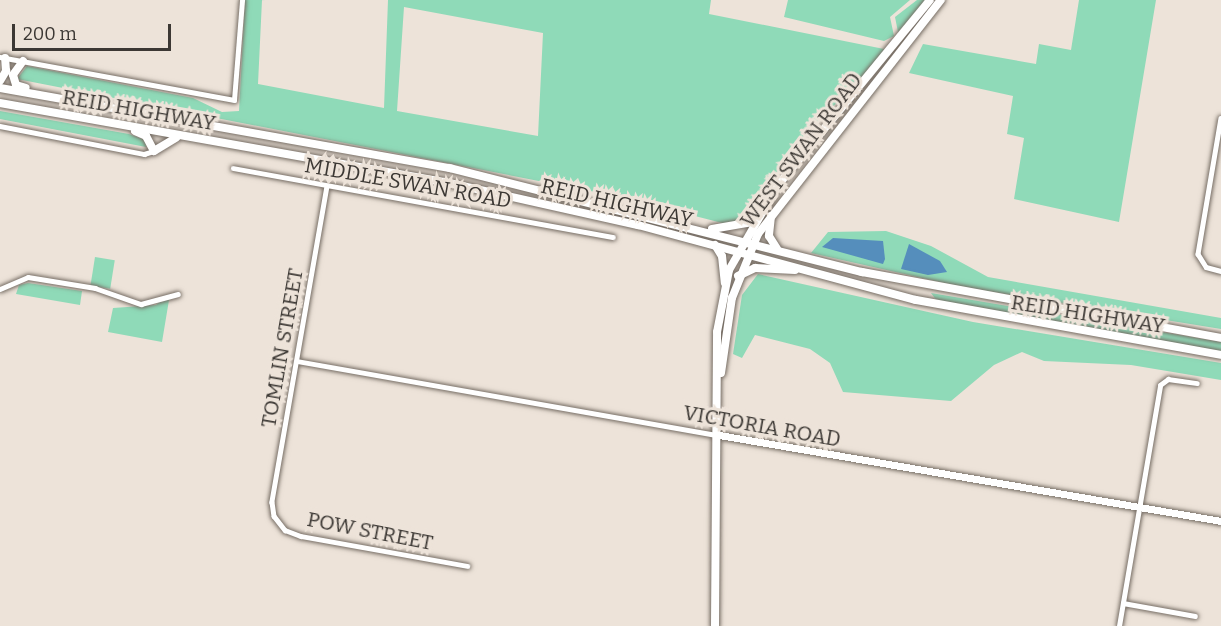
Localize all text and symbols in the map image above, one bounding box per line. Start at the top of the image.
scale bar [15,12,174,50]
text: 200 m [23,23,77,45]
street label: WEST SWAN ROAD [735,68,867,232]
street label: REID HIGHWAY [60,84,218,136]
street label: MIDDLE SWAN ROAD [303,152,513,214]
street label: REID HIGHWAY [538,173,696,233]
street label: TOMLIN STREET [256,267,308,429]
street label: REID HIGHWAY [1009,289,1167,339]
street label: VICTORIA ROAD [681,400,843,452]
street label: POW STREET [305,506,435,556]

